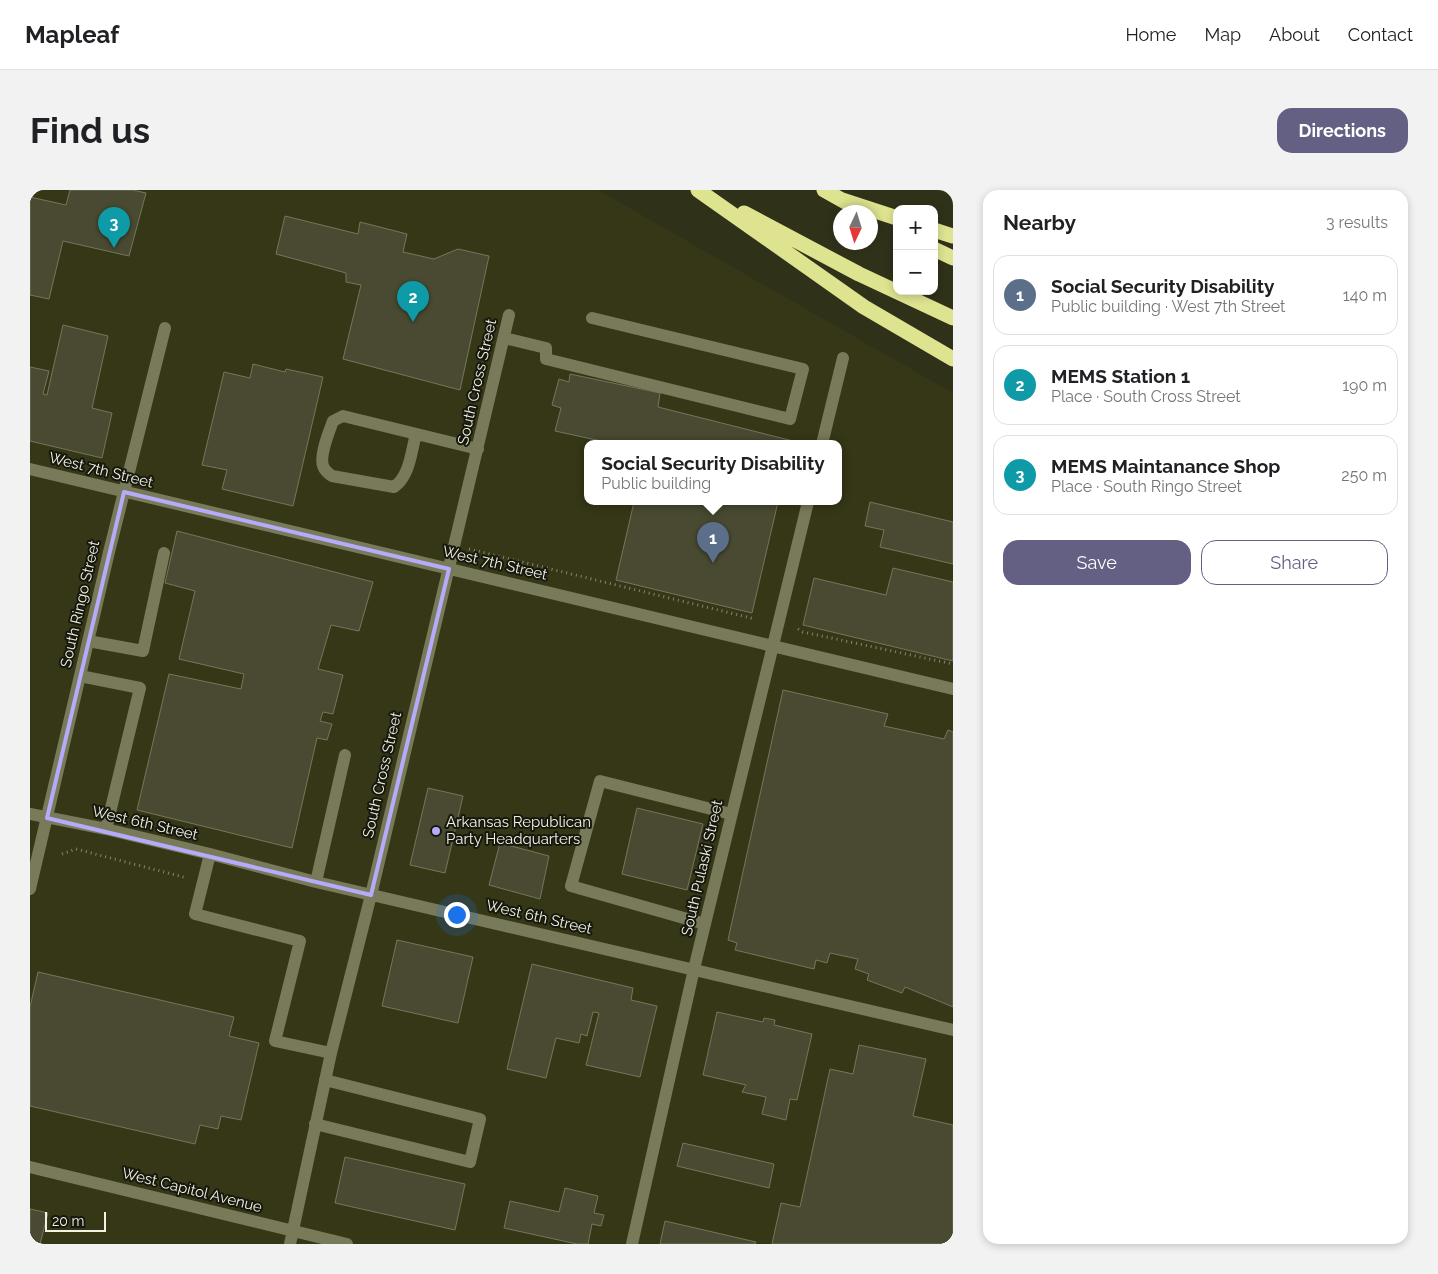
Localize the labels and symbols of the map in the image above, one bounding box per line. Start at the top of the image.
north arrow [833,205,878,250]
pin: 3 [98,207,130,248]
pin: 2 [397,281,429,322]
street label: South Cross Street [454,317,500,447]
street label: West 7th Street [47,448,155,492]
pin: 1 [697,522,729,563]
street label: South Ringo Street [57,539,103,669]
street label: West 7th Street [441,542,549,584]
street label: South Cross Street [359,710,405,840]
street label: South Pulaski Street [678,798,726,938]
street label: West 6th Street [90,802,200,844]
place label: Arkansas Republican Party Headquarters [446,813,591,848]
marker: Arkansas Republican Party Headquarters [430,825,442,837]
street label: West 6th Street [484,896,594,938]
your location [444,902,470,928]
street label: West Capitol Avenue [120,1164,264,1216]
scale bar [45,1209,106,1232]

